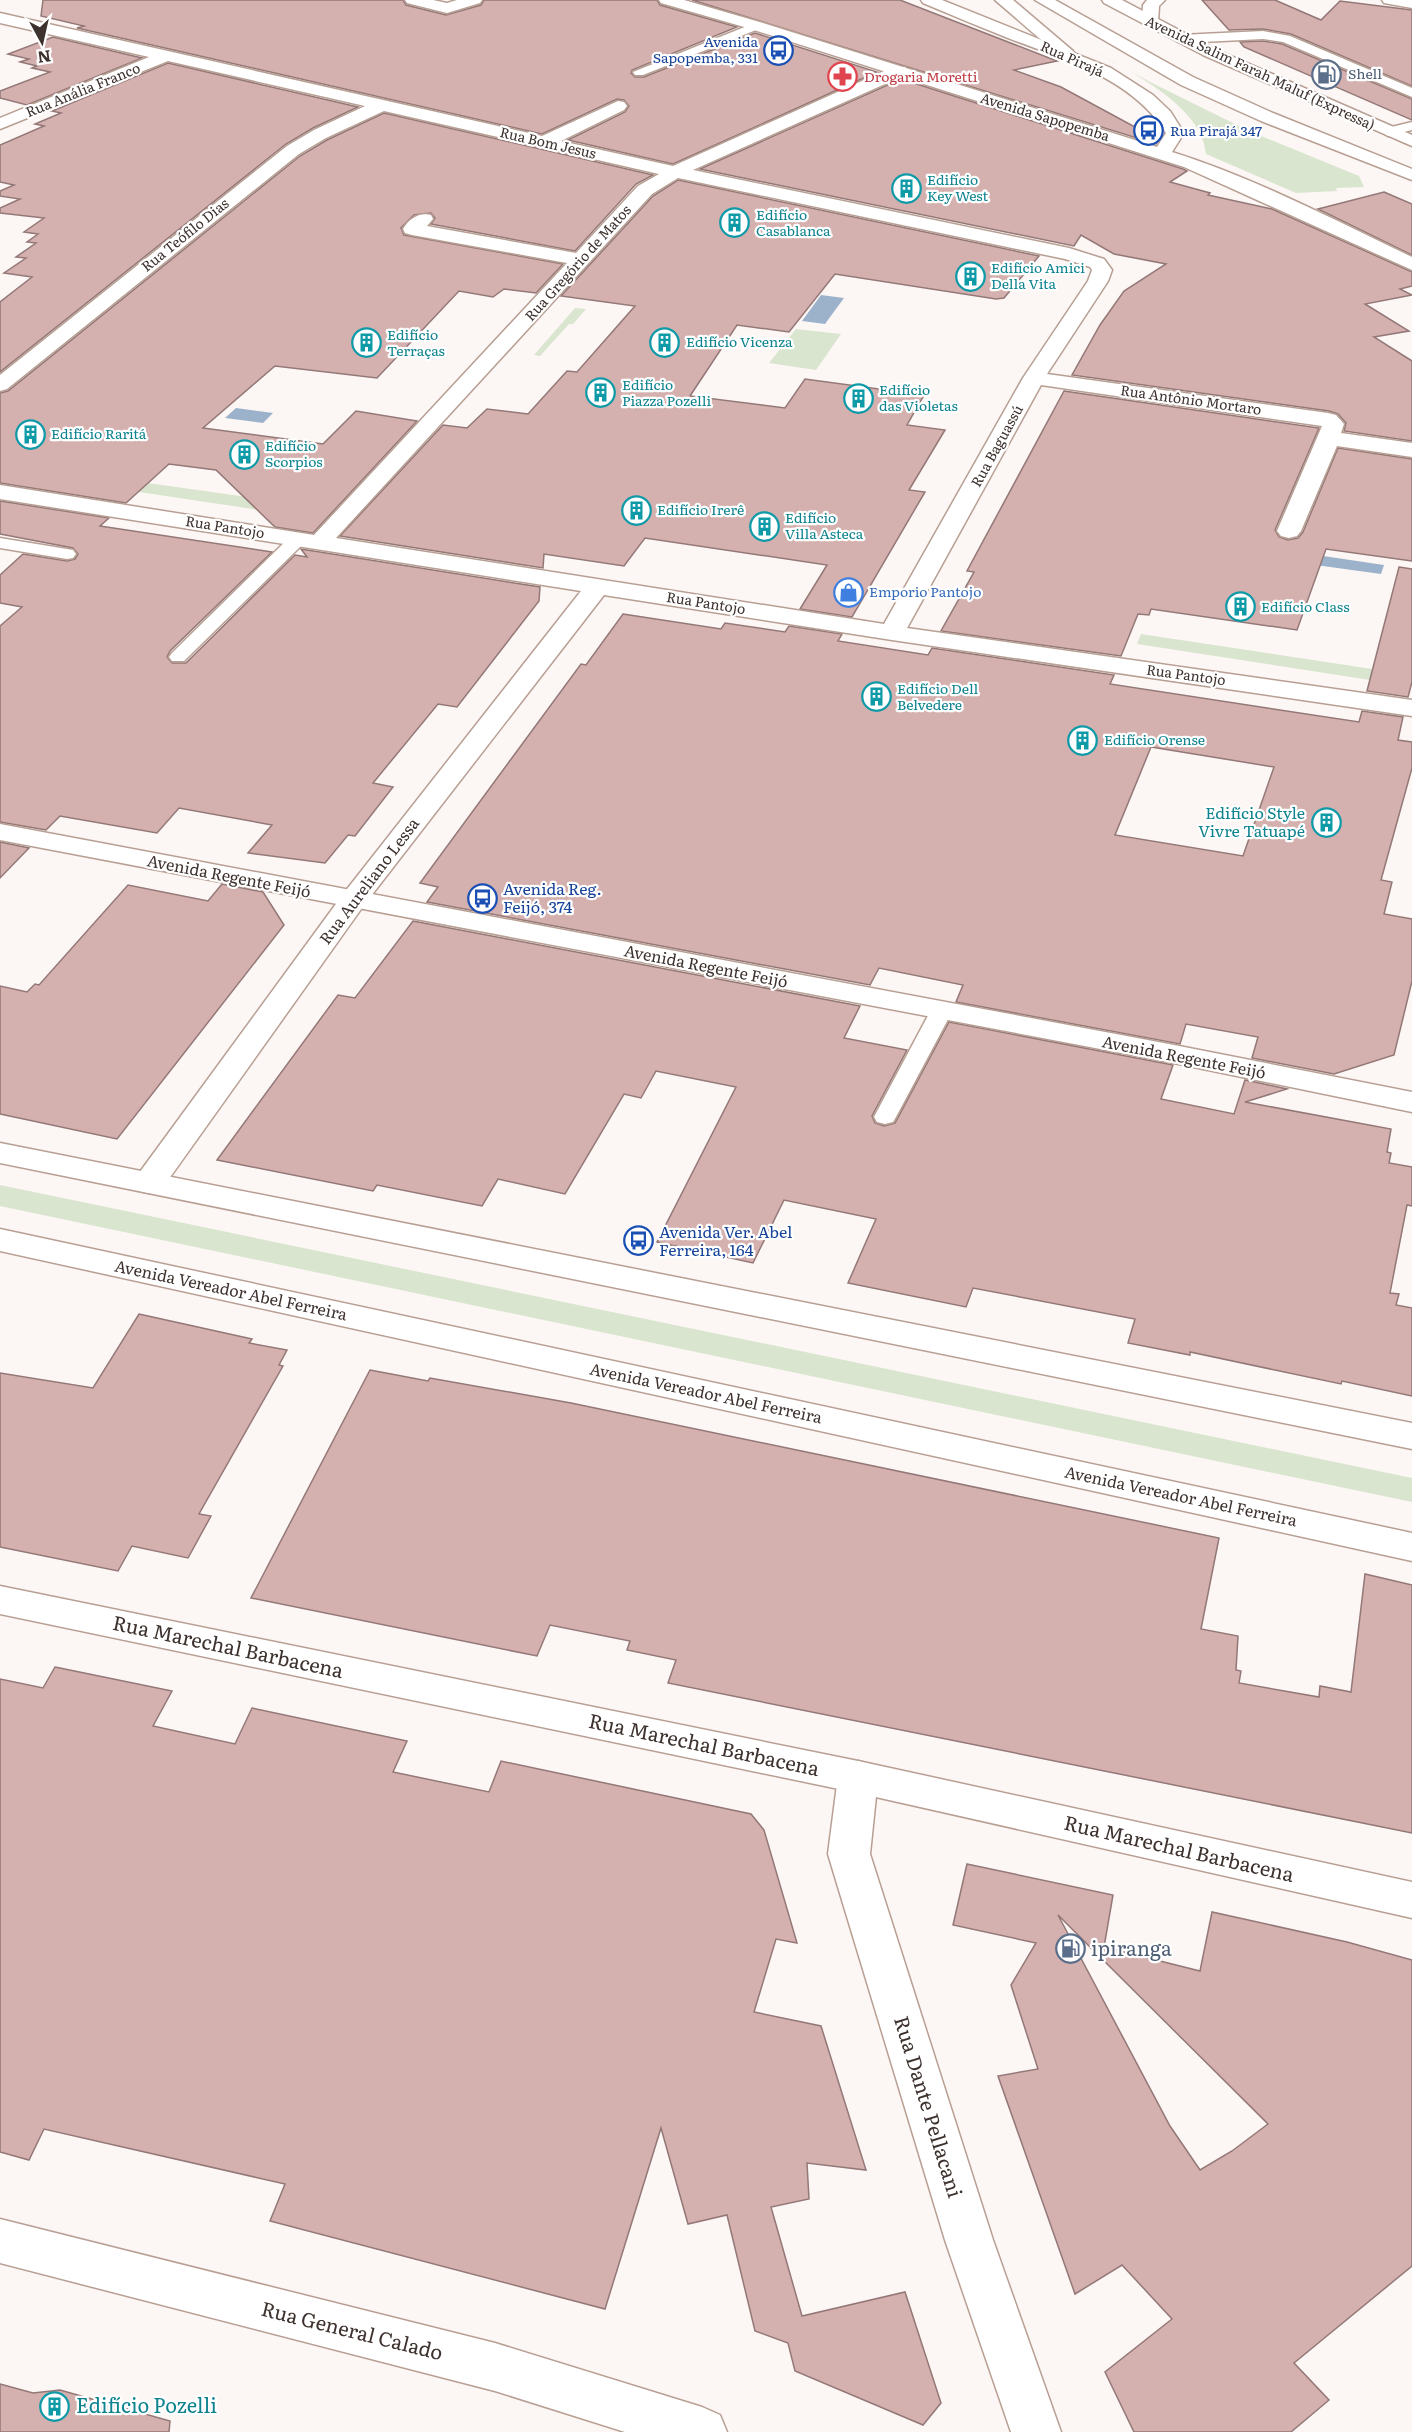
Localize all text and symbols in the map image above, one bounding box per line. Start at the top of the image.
street label: Avenida Salim Farah Maluf (Expressa) [1142,10,1379,134]
north arrow [12,12,72,72]
place label: Avenida Sapopemba, 331 [653,31,758,67]
bus stop icon: Avenida Sapopemba, 331 [763,34,795,66]
street label: Rua Pirajá [1038,35,1108,81]
text: N [36,45,53,71]
street label: Rua Anália Franco [22,57,143,121]
fuel station icon: Shell [1311,58,1343,90]
pharmacy icon: Drogaria Moretti [827,61,859,93]
place label: Shell [1348,63,1382,83]
place label: Drogaria Moretti [864,66,978,86]
street label: Avenida Sapopemba [978,87,1113,145]
bus stop icon: Rua Pirajá 347 [1133,115,1165,147]
place label: Rua Pirajá 347 [1170,120,1262,140]
street label: Rua Bom Jesus [498,121,598,163]
place label: Edifício Key West [927,169,988,205]
building icon: Edifício Key West [890,172,922,204]
street label: Rua Teófilo Dias [136,193,232,276]
street label: Rua Gregório de Matos [520,200,635,325]
place label: Edifício Casablanca [756,204,831,240]
building icon: Edifício Casablanca [719,207,751,239]
place label: Edifício Amici Della Vita [991,257,1085,293]
building icon: Edifício Amici Della Vita [954,260,986,292]
place label: Edifício Terraças [387,324,445,360]
building icon: Edifício Vicenza [649,326,681,358]
building icon: Edifício Terraças [350,327,382,359]
place label: Edifício Vicenza [686,331,793,351]
place label: Edifício Piazza Pozelli [622,374,711,410]
building icon: Edifício Piazza Pozelli [585,377,617,409]
place label: Edifício das Violetas [879,379,958,415]
street label: Rua Antônio Mortaro [1119,379,1263,419]
building icon: Edifício das Violetas [842,382,874,414]
street label: Rua Baguassú [965,401,1027,490]
building icon: Edifício Raritá [14,418,46,450]
place label: Edifício Raritá [51,423,147,443]
place label: Edifício Scorpios [265,435,323,471]
building icon: Edifício Scorpios [228,438,260,470]
building icon: Edifício Irerê [620,494,652,526]
place label: Edifício Irerê [657,499,744,519]
place label: Edifício Villa Asteca [785,507,864,543]
street label: Rua Pantojo [184,510,266,542]
building icon: Edifício Villa Asteca [748,510,780,542]
shop icon: Emporio Pantojo [832,576,864,608]
place label: Emporio Pantojo [869,581,981,601]
street label: Rua Pantojo [665,586,747,618]
building icon: Edifício Class [1224,591,1256,623]
place label: Edifício Class [1261,596,1350,616]
street label: Rua Pantojo [1145,659,1227,689]
place label: Edifício Dell Belvedere [897,678,979,714]
building icon: Edifício Dell Belvedere [860,681,892,713]
building icon: Edifício Orense [1067,724,1099,756]
place label: Edifício Orense [1104,729,1205,749]
place label: Edifício Style Vivre Tatuapé [1198,800,1305,842]
building icon: Edifício Style Vivre Tatuapé [1310,806,1342,838]
street label: Rua Aureliano Lessa [313,812,424,949]
street label: Avenida Regente Feijó [145,847,313,903]
place label: Avenida Reg. Feijó, 374 [503,876,602,918]
bus stop icon: Avenida Reg. Feijó, 374 [466,882,498,914]
street label: Avenida Regente Feijó [622,937,790,993]
street label: Avenida Regente Feijó [1100,1028,1268,1084]
place label: Avenida Ver. Abel Ferreira, 164 [659,1219,792,1261]
bus stop icon: Avenida Ver. Abel Ferreira, 164 [622,1225,654,1257]
street label: Avenida Vereador Abel Ferreira [113,1253,350,1325]
street label: Avenida Vereador Abel Ferreira [588,1356,825,1428]
street label: Avenida Vereador Abel Ferreira [1063,1459,1300,1531]
street label: Rua Marechal Barbacena [110,1606,347,1684]
street label: Rua Marechal Barbacena [586,1704,823,1782]
street label: Rua Marechal Barbacena [1061,1806,1298,1888]
place label: ipiranga [1091,1932,1172,1962]
fuel station icon: ipiranga [1054,1933,1086,1965]
street label: Rua Dante Pellacani [888,2012,972,2201]
street label: Rua General Calado [259,2292,446,2366]
place label: Edifício Pozelli [76,2389,217,2419]
building icon: Edifício Pozelli [39,2390,71,2422]

